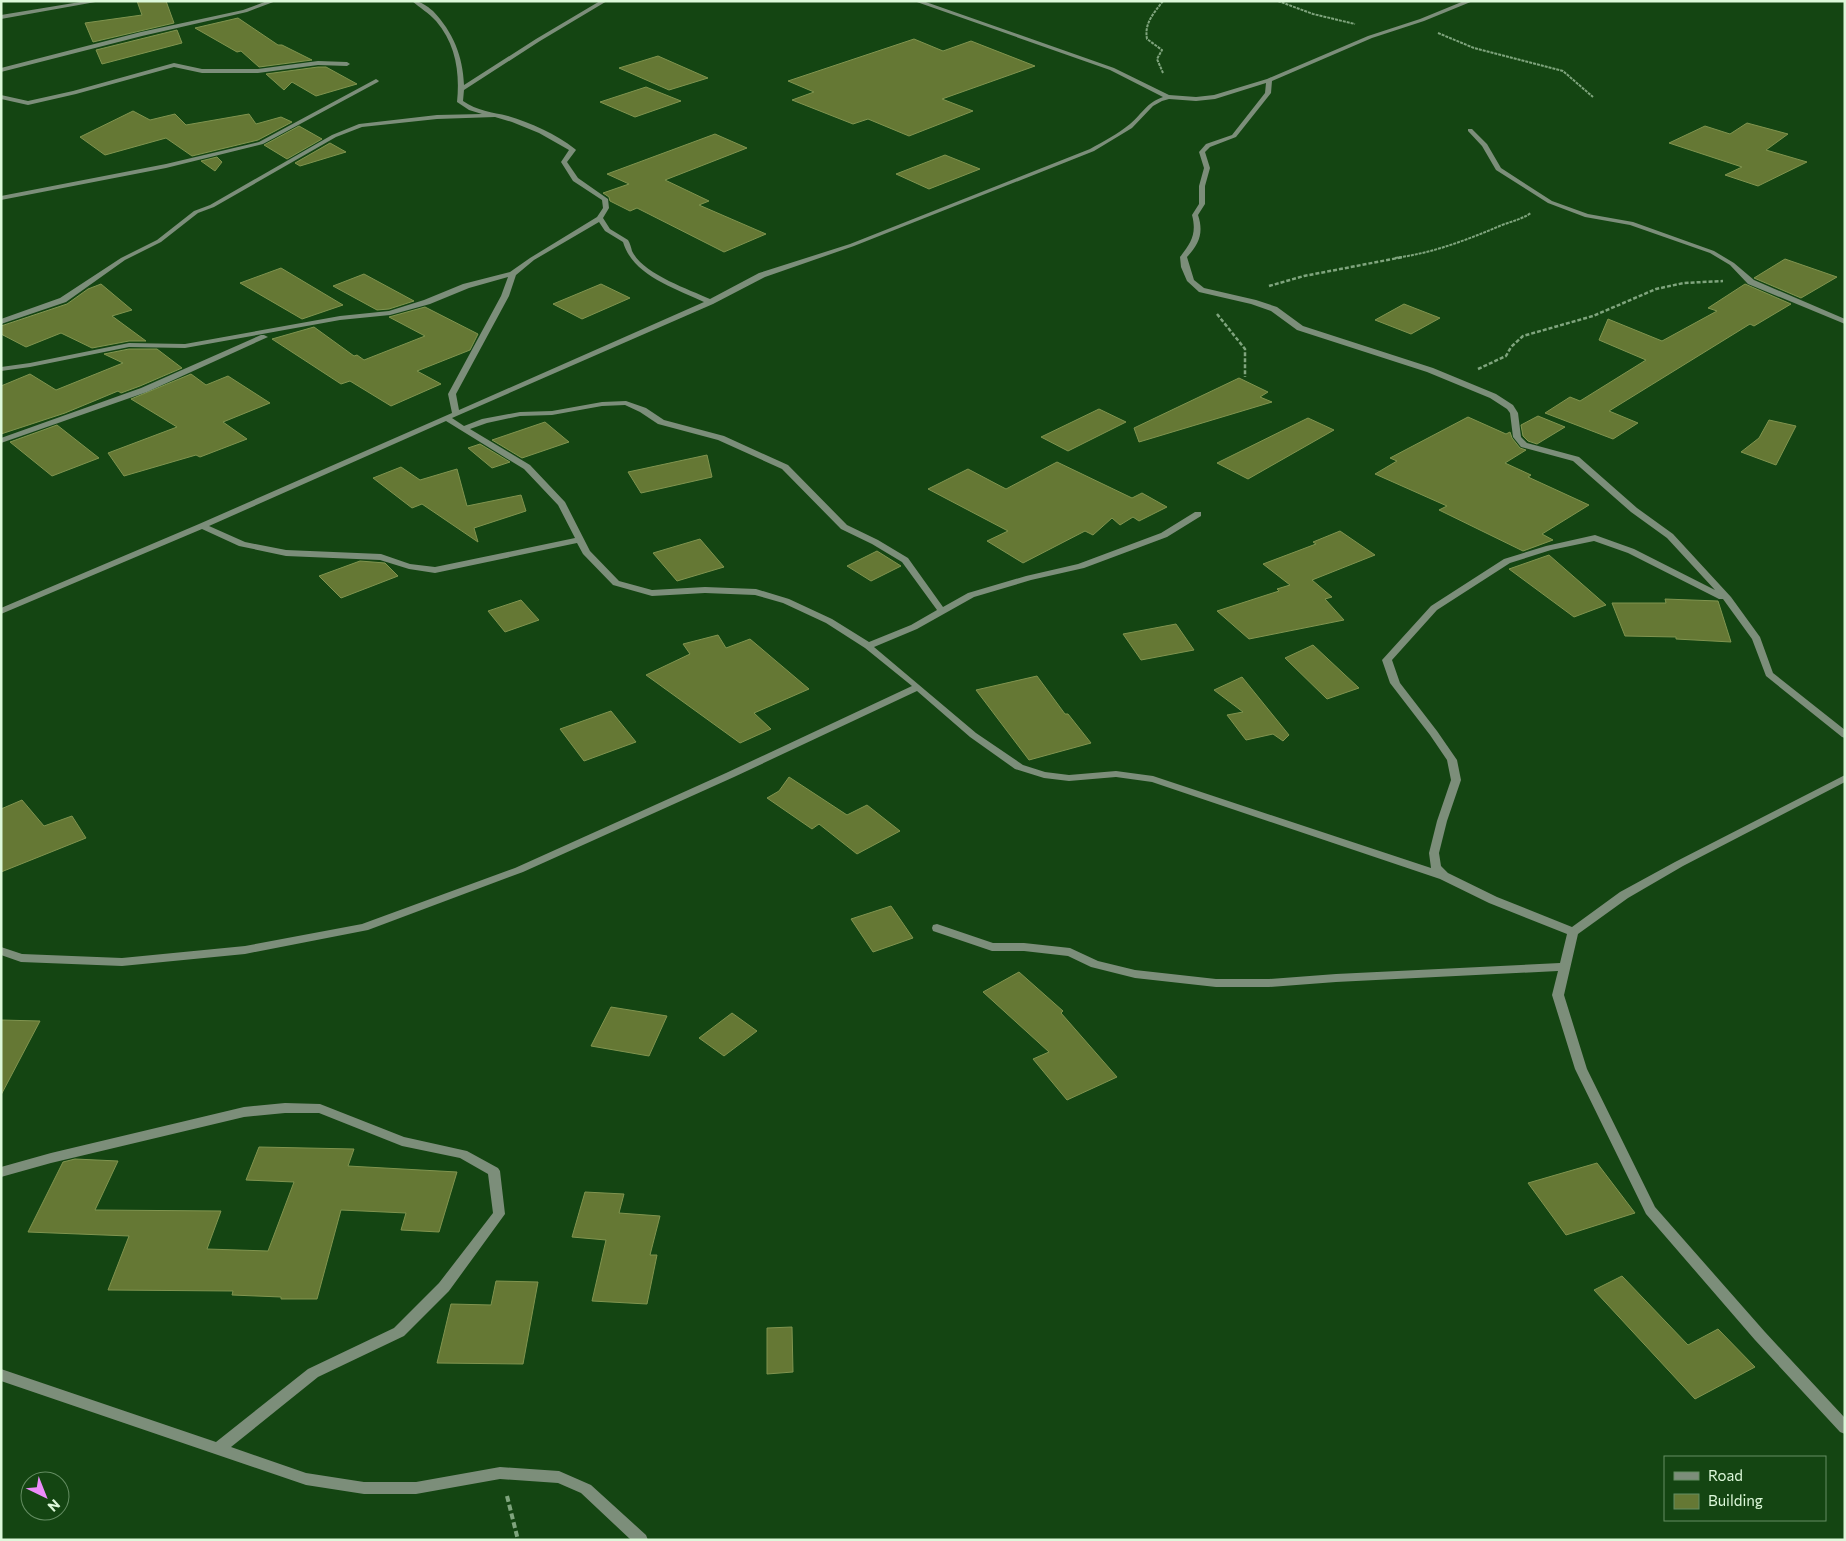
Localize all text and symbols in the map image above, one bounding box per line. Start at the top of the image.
legend [1664,1456,1826,1521]
text: Road [1708,1466,1743,1484]
north arrow [20,1471,70,1521]
text: Building [1708,1491,1763,1509]
text: N [45,1496,64,1516]

